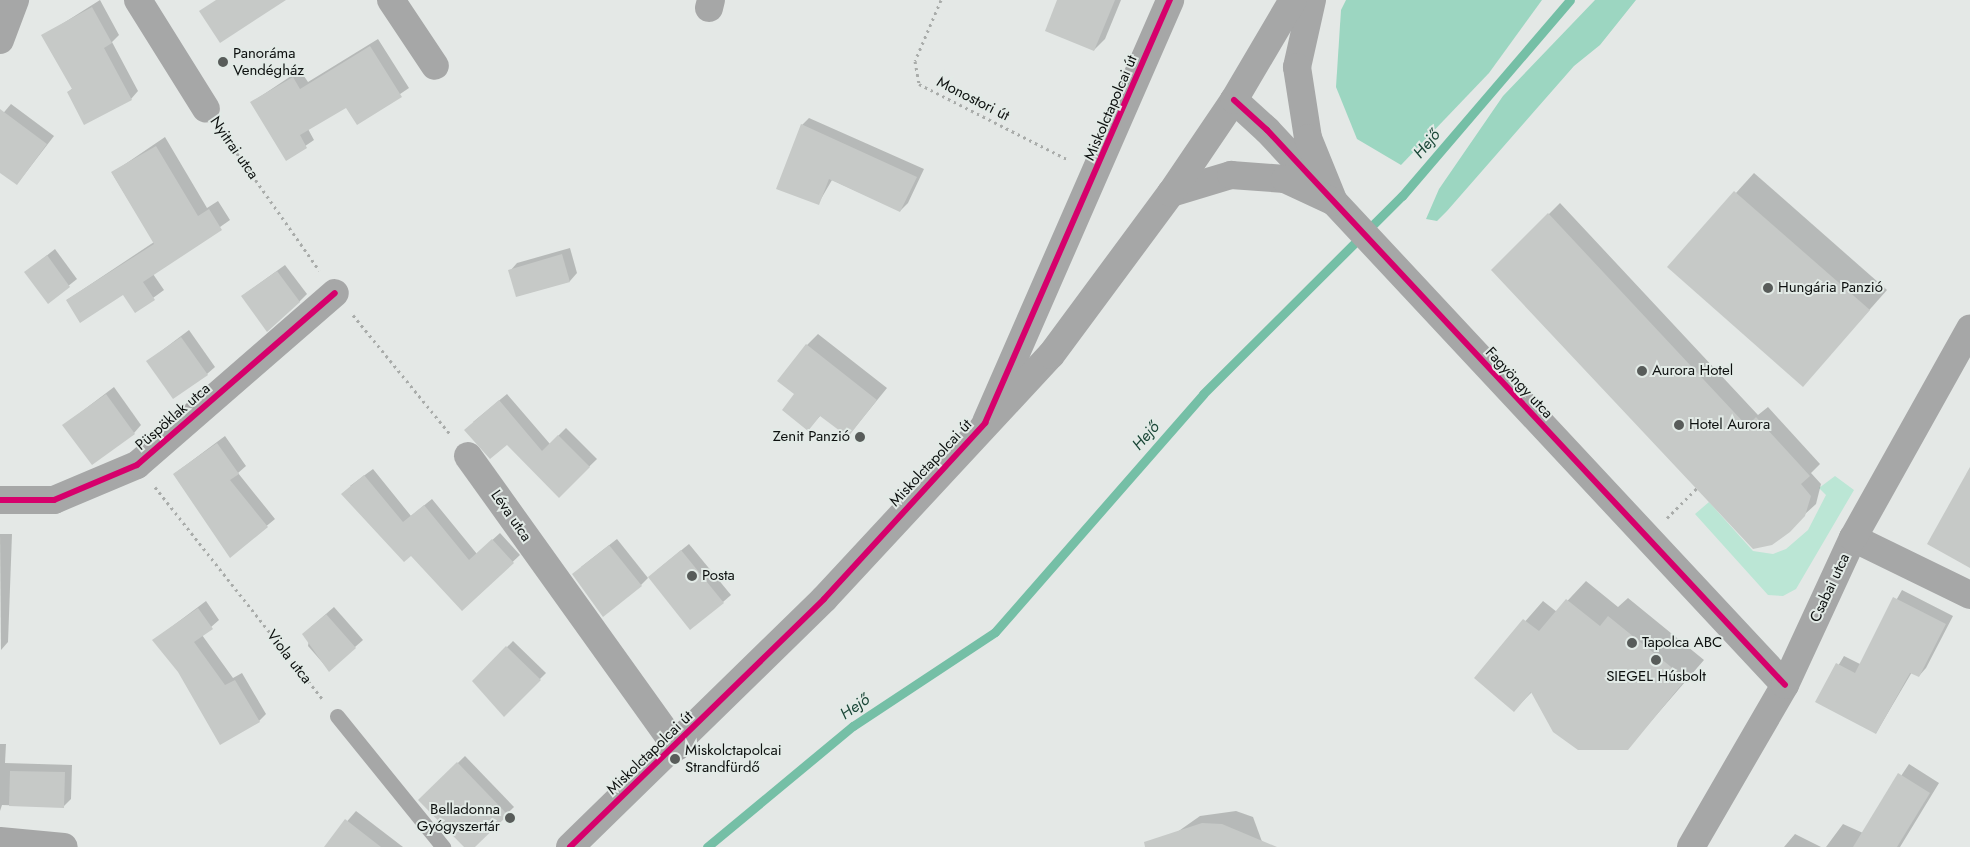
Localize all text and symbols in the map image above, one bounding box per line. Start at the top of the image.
place label: Panoráma Vendégház [233,44,304,79]
street label: Miskolctapolcai út [1081,53,1141,163]
marker: Panoráma Vendégház [217,56,229,68]
street label: Monostori út [934,73,1012,125]
street label: Nyitrai utca [206,113,262,183]
water label: Hejő [1410,126,1444,162]
place label: Hungária Panzió [1778,279,1883,297]
marker: Hungária Panzió [1762,282,1774,294]
street label: Fagyöngy utca [1481,344,1557,422]
place label: Aurora Hotel [1652,362,1733,380]
marker: Aurora Hotel [1636,365,1648,377]
street label: Püspöklak utca [132,380,214,454]
street label: Miskolctapolcai út [886,416,976,510]
place label: Hotel Aurora [1689,416,1770,434]
water label: Hejő [1128,418,1164,454]
marker: Hotel Aurora [1673,419,1685,431]
place label: Zenit Panzió [773,428,850,446]
marker: Zenit Panzió [854,431,866,443]
street label: Léva utca [487,487,535,545]
street label: Csabai utca [1806,551,1854,625]
place label: Posta [702,567,735,585]
marker: Posta [686,570,698,582]
street label: Viola utca [263,627,315,687]
place label: Tapolca ABC [1642,634,1722,652]
marker: Tapolca ABC [1626,637,1638,649]
marker: SIEGEL Húsbolt [1650,654,1662,666]
place label: SIEGEL Húsbolt [1606,668,1706,686]
water label: Hejő [837,690,873,724]
street label: Miskolctapolcai út [603,707,697,799]
place label: Miskolctapolcai Strandfürdő [685,741,782,776]
marker: Miskolctapolcai Strandfürdő [669,753,681,765]
place label: Belladonna Gyógyszertár [417,800,500,835]
marker: Belladonna Gyógyszertár [504,812,516,824]

